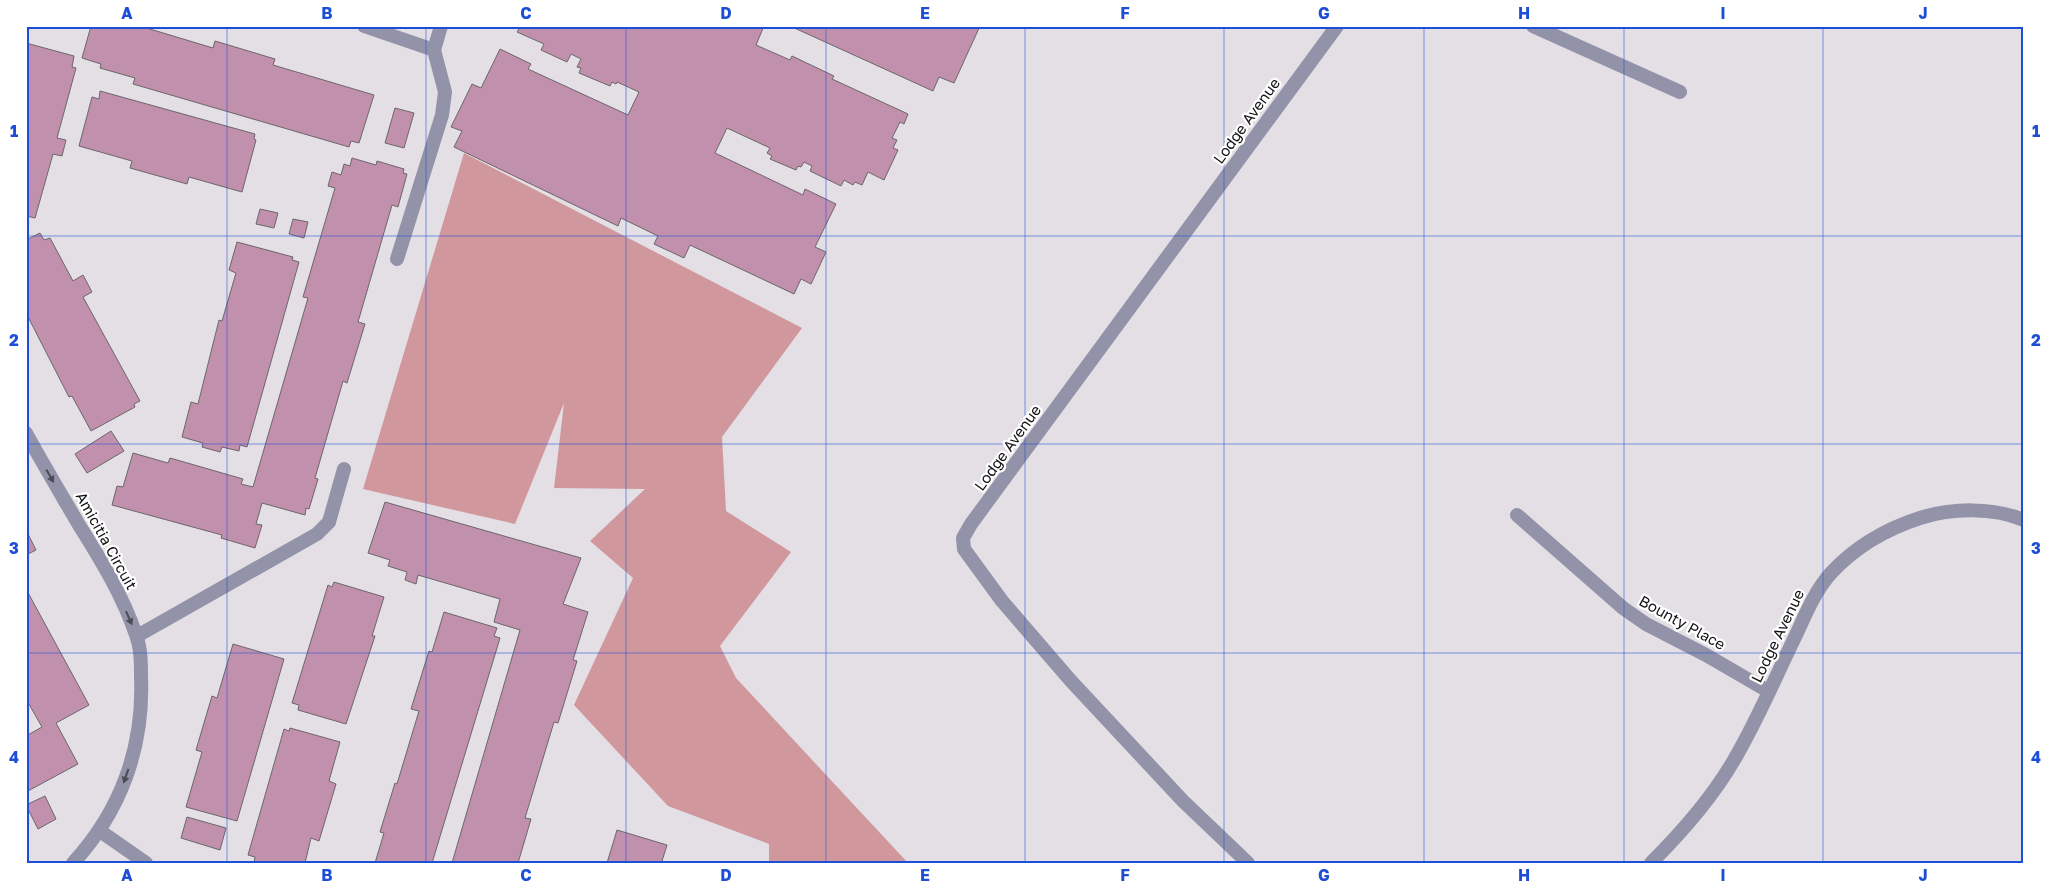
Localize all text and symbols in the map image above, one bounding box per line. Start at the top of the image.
text: A [121,3,133,23]
text: B [321,3,333,23]
text: C [520,3,532,23]
text: D [720,3,732,23]
text: E [920,3,930,23]
text: F [1120,3,1130,23]
text: G [1318,3,1330,23]
text: H [1518,3,1530,23]
text: I [1720,3,1726,23]
text: J [1918,3,1928,23]
street label: Lodge Avenue [1209,74,1283,167]
text: 1 [10,121,18,141]
text: 1 [2032,121,2040,141]
text: 2 [9,330,19,350]
text: 2 [2031,330,2041,350]
street label: Lodge Avenue [970,401,1044,494]
one-way arrow [46,468,54,483]
street label: Amicitia Circuit [73,488,141,593]
text: 3 [9,538,19,558]
text: 3 [2031,538,2041,558]
street label: Lodge Avenue [1747,586,1808,685]
street label: Bounty Place [1636,591,1729,653]
one-way arrow [125,611,133,625]
text: 4 [9,747,19,767]
text: 4 [2031,747,2041,767]
one-way arrow [122,769,130,784]
text: A [121,865,133,885]
text: B [321,865,333,885]
text: C [520,865,532,885]
text: D [720,865,732,885]
text: E [920,865,930,885]
text: F [1120,865,1130,885]
text: G [1318,865,1330,885]
text: H [1518,865,1530,885]
text: I [1720,865,1726,885]
text: J [1918,865,1928,885]

